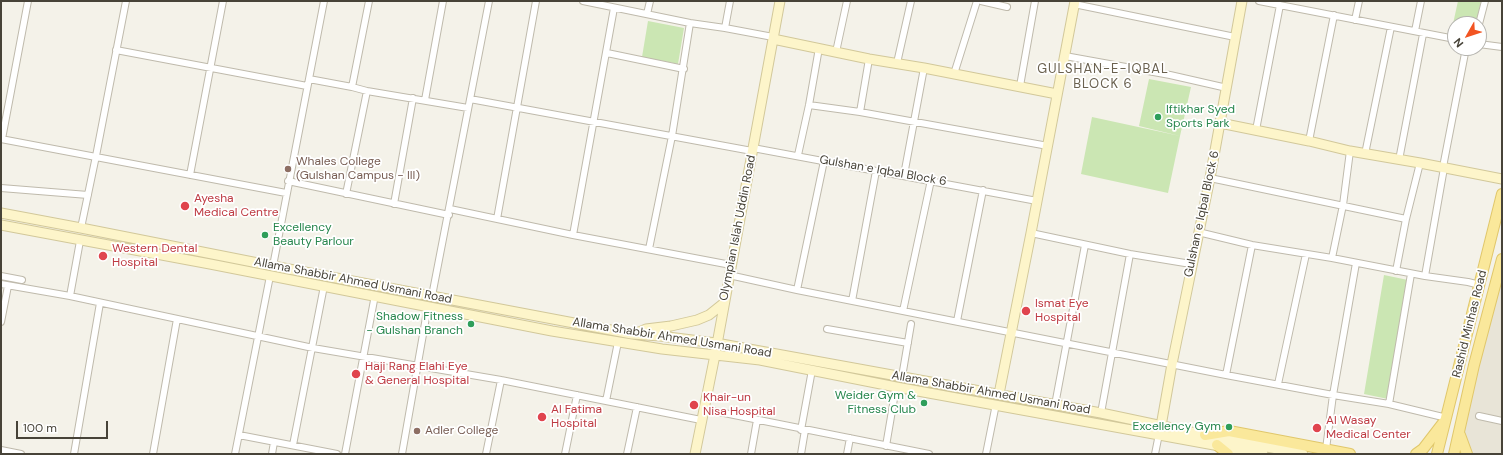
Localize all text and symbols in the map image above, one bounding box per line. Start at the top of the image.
north arrow [1447,16,1487,56]
text: N [1450,35,1466,50]
district label: GULSHAN-E-IQBAL BLOCK 6 [1037,62,1169,93]
place label: Iftikhar Syed Sports Park [1166,103,1235,131]
marker: Iftikhar Syed Sports Park [1153,112,1163,122]
street label: Gulshan e Iqbal Block 6 [1182,149,1222,279]
street label: Gulshan e Iqbal Block 6 [818,153,948,189]
street label: Olympian Islah Uddin Road [717,154,759,302]
place label: Whales College (Gulshan Campus - III) [296,155,420,183]
marker: Whales College (Gulshan Campus - III) [283,164,293,174]
place label: Ayesha Medical Centre [194,192,279,220]
marker: Ayesha Medical Centre [179,200,191,212]
place label: Excellency Beauty Parlour [273,221,354,249]
marker: Excellency Beauty Parlour [260,230,270,240]
place label: Western Dental Hospital [112,242,197,270]
marker: Western Dental Hospital [97,250,109,262]
street label: Allama Shabbir Ahmed Usmani Road [253,255,453,307]
street label: Rashid Minhas Road [1450,269,1490,379]
place label: Ismat Eye Hospital [1035,297,1088,325]
marker: Ismat Eye Hospital [1020,305,1032,317]
place label: Shadow Fitness - Gulshan Branch [366,310,463,338]
street label: Allama Shabbir Ahmed Usmani Road [571,315,773,361]
marker: Shadow Fitness - Gulshan Branch [466,319,476,329]
place label: Haji Rang Elahi Eye & General Hospital [365,360,469,388]
marker: Haji Rang Elahi Eye & General Hospital [350,368,362,380]
street label: Allama Shabbir Ahmed Usmani Road [891,368,1091,418]
place label: Weider Gym & Fitness Club [835,389,916,417]
place label: Khair-un Nisa Hospital [703,391,776,419]
marker: Weider Gym & Fitness Club [919,398,929,408]
marker: Khair-un Nisa Hospital [688,399,700,411]
place label: Al Fatima Hospital [551,403,602,431]
marker: Al Fatima Hospital [536,411,548,423]
scale bar [18,413,110,439]
place label: Al Wasay Medical Center [1326,414,1411,442]
text: 100 m [23,420,57,436]
place label: Excellency Gym [1133,420,1221,434]
marker: Excellency Gym [1224,422,1234,432]
marker: Al Wasay Medical Center [1311,422,1323,434]
place label: Adler College [425,424,498,438]
marker: Adler College [412,426,422,436]

